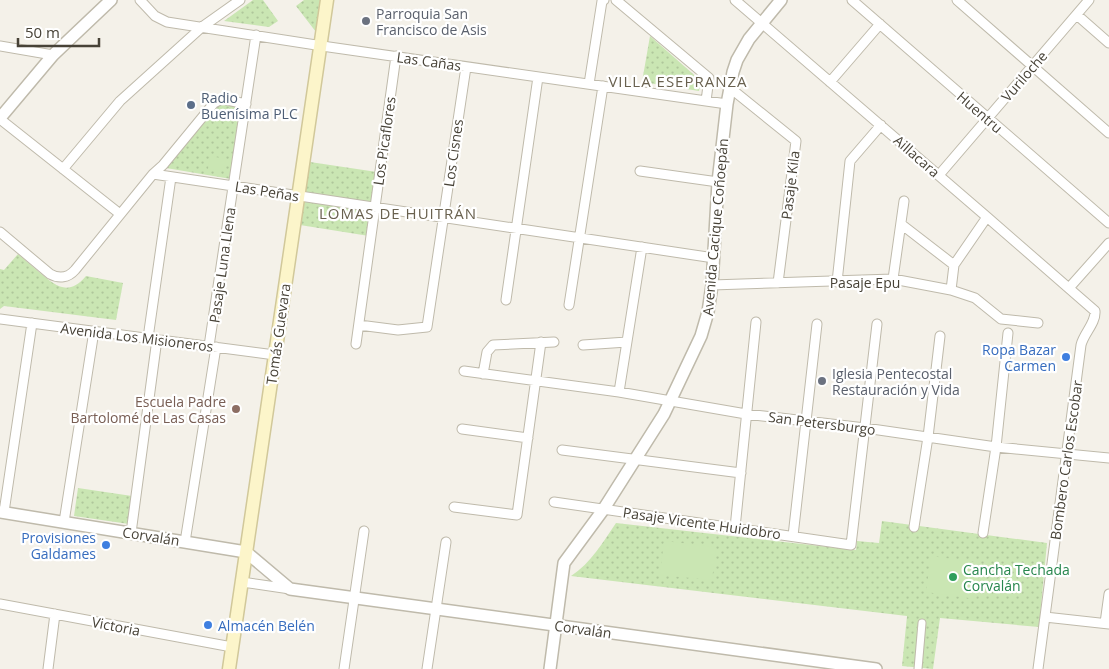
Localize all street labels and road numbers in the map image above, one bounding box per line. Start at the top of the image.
street label: Las Cañas [395,47,463,75]
street label: Vuriloche [997,47,1051,105]
street label: Huentru [953,87,1007,137]
street label: Los Picaflores [368,95,400,187]
street label: Los Cisnes [439,118,467,188]
street label: Aillacara [890,131,944,181]
street label: Avenida Cacique Coñoepán [698,137,732,317]
street label: Pasaje Kila [776,150,804,220]
street label: Las Peñas [234,177,301,205]
street label: Pasaje Luna Llena [204,206,240,324]
street label: Pasaje Epu [830,273,900,292]
street label: Tomás Guevara [261,282,295,386]
street label: Avenida Los Misioneros [59,318,215,356]
street label: Bombero Carlos Escobar [1045,379,1087,541]
street label: San Petersburgo [767,407,877,439]
street label: Pasaje Vicente Huidobro [622,503,782,543]
street label: Corvalán [121,522,181,550]
street label: Victoria [90,612,142,640]
street label: Corvalán [553,616,613,642]

